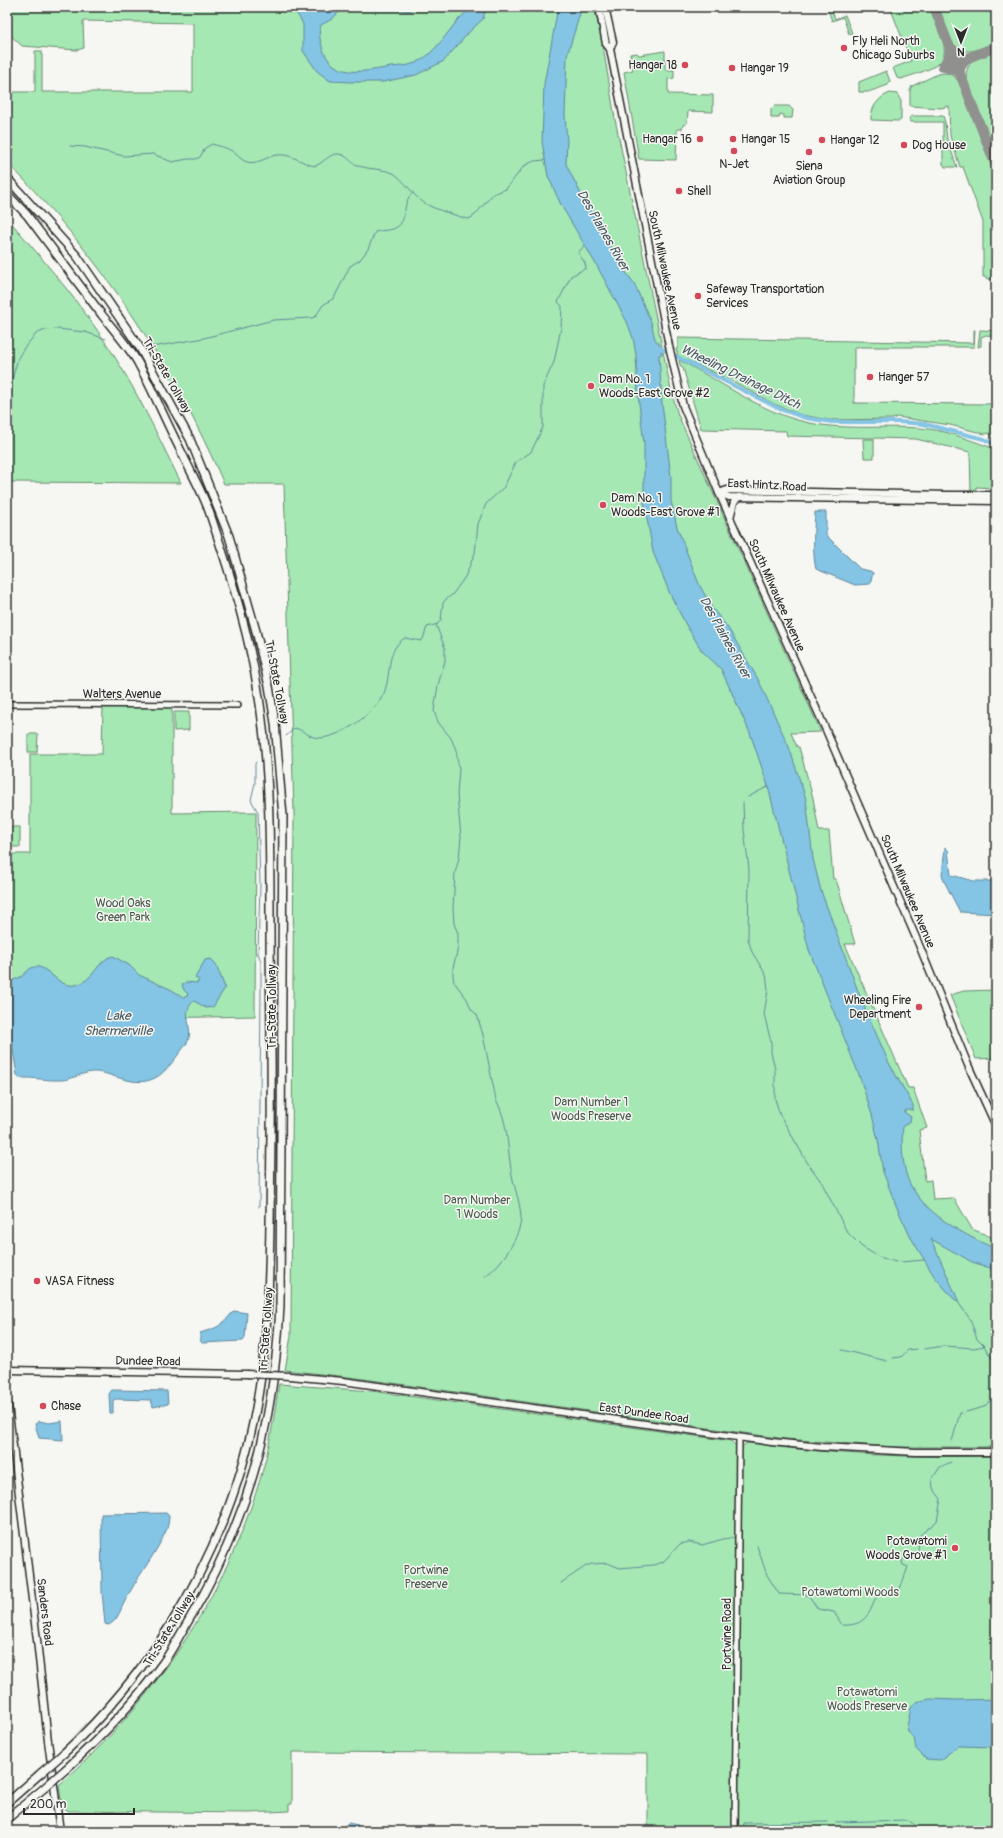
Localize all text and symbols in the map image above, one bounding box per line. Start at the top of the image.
north arrow [941,22,981,62]
place label: Fly Heli North Chicago Suburbs [852,34,935,63]
marker: Fly Heli North Chicago Suburbs [839,43,849,53]
text: N [957,45,965,58]
place label: Hangar 18 [628,58,677,73]
marker: Hangar 18 [680,60,690,70]
place label: Hangar 19 [740,61,789,76]
marker: Hangar 19 [727,63,737,73]
place label: Hangar 16 [642,132,692,147]
place label: Hangar 15 [741,132,790,147]
place label: Hangar 12 [830,133,880,148]
marker: Hangar 16 [695,134,705,144]
marker: Hangar 15 [728,134,738,144]
marker: Hangar 12 [817,135,827,145]
place label: Dog House [912,138,966,153]
marker: Dog House [899,140,909,150]
marker: N-Jet [729,146,739,156]
marker: Siena Aviation Group [804,147,814,157]
place label: N-Jet [719,157,749,172]
place label: Siena Aviation Group [773,159,846,188]
place label: Shell [687,184,711,199]
marker: Shell [674,186,684,196]
water label: Des Plaines River [573,187,634,276]
street label: South Milwaukee Avenue [644,209,685,331]
place label: Safeway Transportation Services [706,282,825,311]
marker: Safeway Transportation Services [693,291,703,301]
street label: Tri-State Tollway [139,335,194,416]
water label: Wheeling Drainage Ditch [678,341,804,413]
place label: Hanger 57 [878,370,930,385]
place label: Dam No. 1 Woods-East Grove #2 [599,372,710,401]
marker: Hanger 57 [865,372,875,382]
marker: Dam No. 1 Woods-East Grove #2 [586,381,596,391]
street label: East Hintz Road [727,476,807,495]
place label: Dam No. 1 Woods-East Grove #1 [611,491,720,520]
marker: Dam No. 1 Woods-East Grove #1 [598,500,608,510]
street label: South Milwaukee Avenue [745,536,808,654]
water label: Des Plaines River [696,594,755,683]
street label: Tri-State Tollway [261,639,292,725]
street label: Walters Avenue [83,687,161,702]
street label: South Milwaukee Avenue [877,832,938,950]
park label: Wood Oaks Green Park [95,896,151,925]
street label: Tri-State Tollway [265,964,280,1050]
place label: Wheeling Fire Department [844,993,911,1022]
marker: Wheeling Fire Department [914,1002,924,1012]
water label: Lake Shermerville [84,1008,154,1039]
park label: Dam Number 1 Woods Preserve [551,1095,631,1124]
park label: Dam Number 1 Woods [444,1193,511,1222]
place label: VASA Fitness [45,1274,115,1289]
marker: VASA Fitness [32,1276,42,1286]
street label: Tri-State Tollway [256,1287,277,1373]
street label: Dundee Road [115,1353,181,1370]
place label: Chase [51,1399,81,1414]
street label: East Dundee Road [598,1400,690,1427]
marker: Chase [38,1401,48,1411]
place label: Potawatomi Woods Grove #1 [865,1534,947,1563]
marker: Potawatomi Woods Grove #1 [950,1543,960,1553]
park label: Portwine Preserve [403,1563,449,1592]
street label: Sanders Road [33,1577,56,1647]
park label: Potawatomi Woods [801,1585,899,1600]
street label: Tri-State Tollway [140,1589,198,1669]
street label: Portwine Road [720,1598,735,1670]
park label: Potawatomi Woods Preserve [827,1685,907,1714]
scale bar [24,1790,134,1816]
text: 200 m [30,1797,67,1812]

